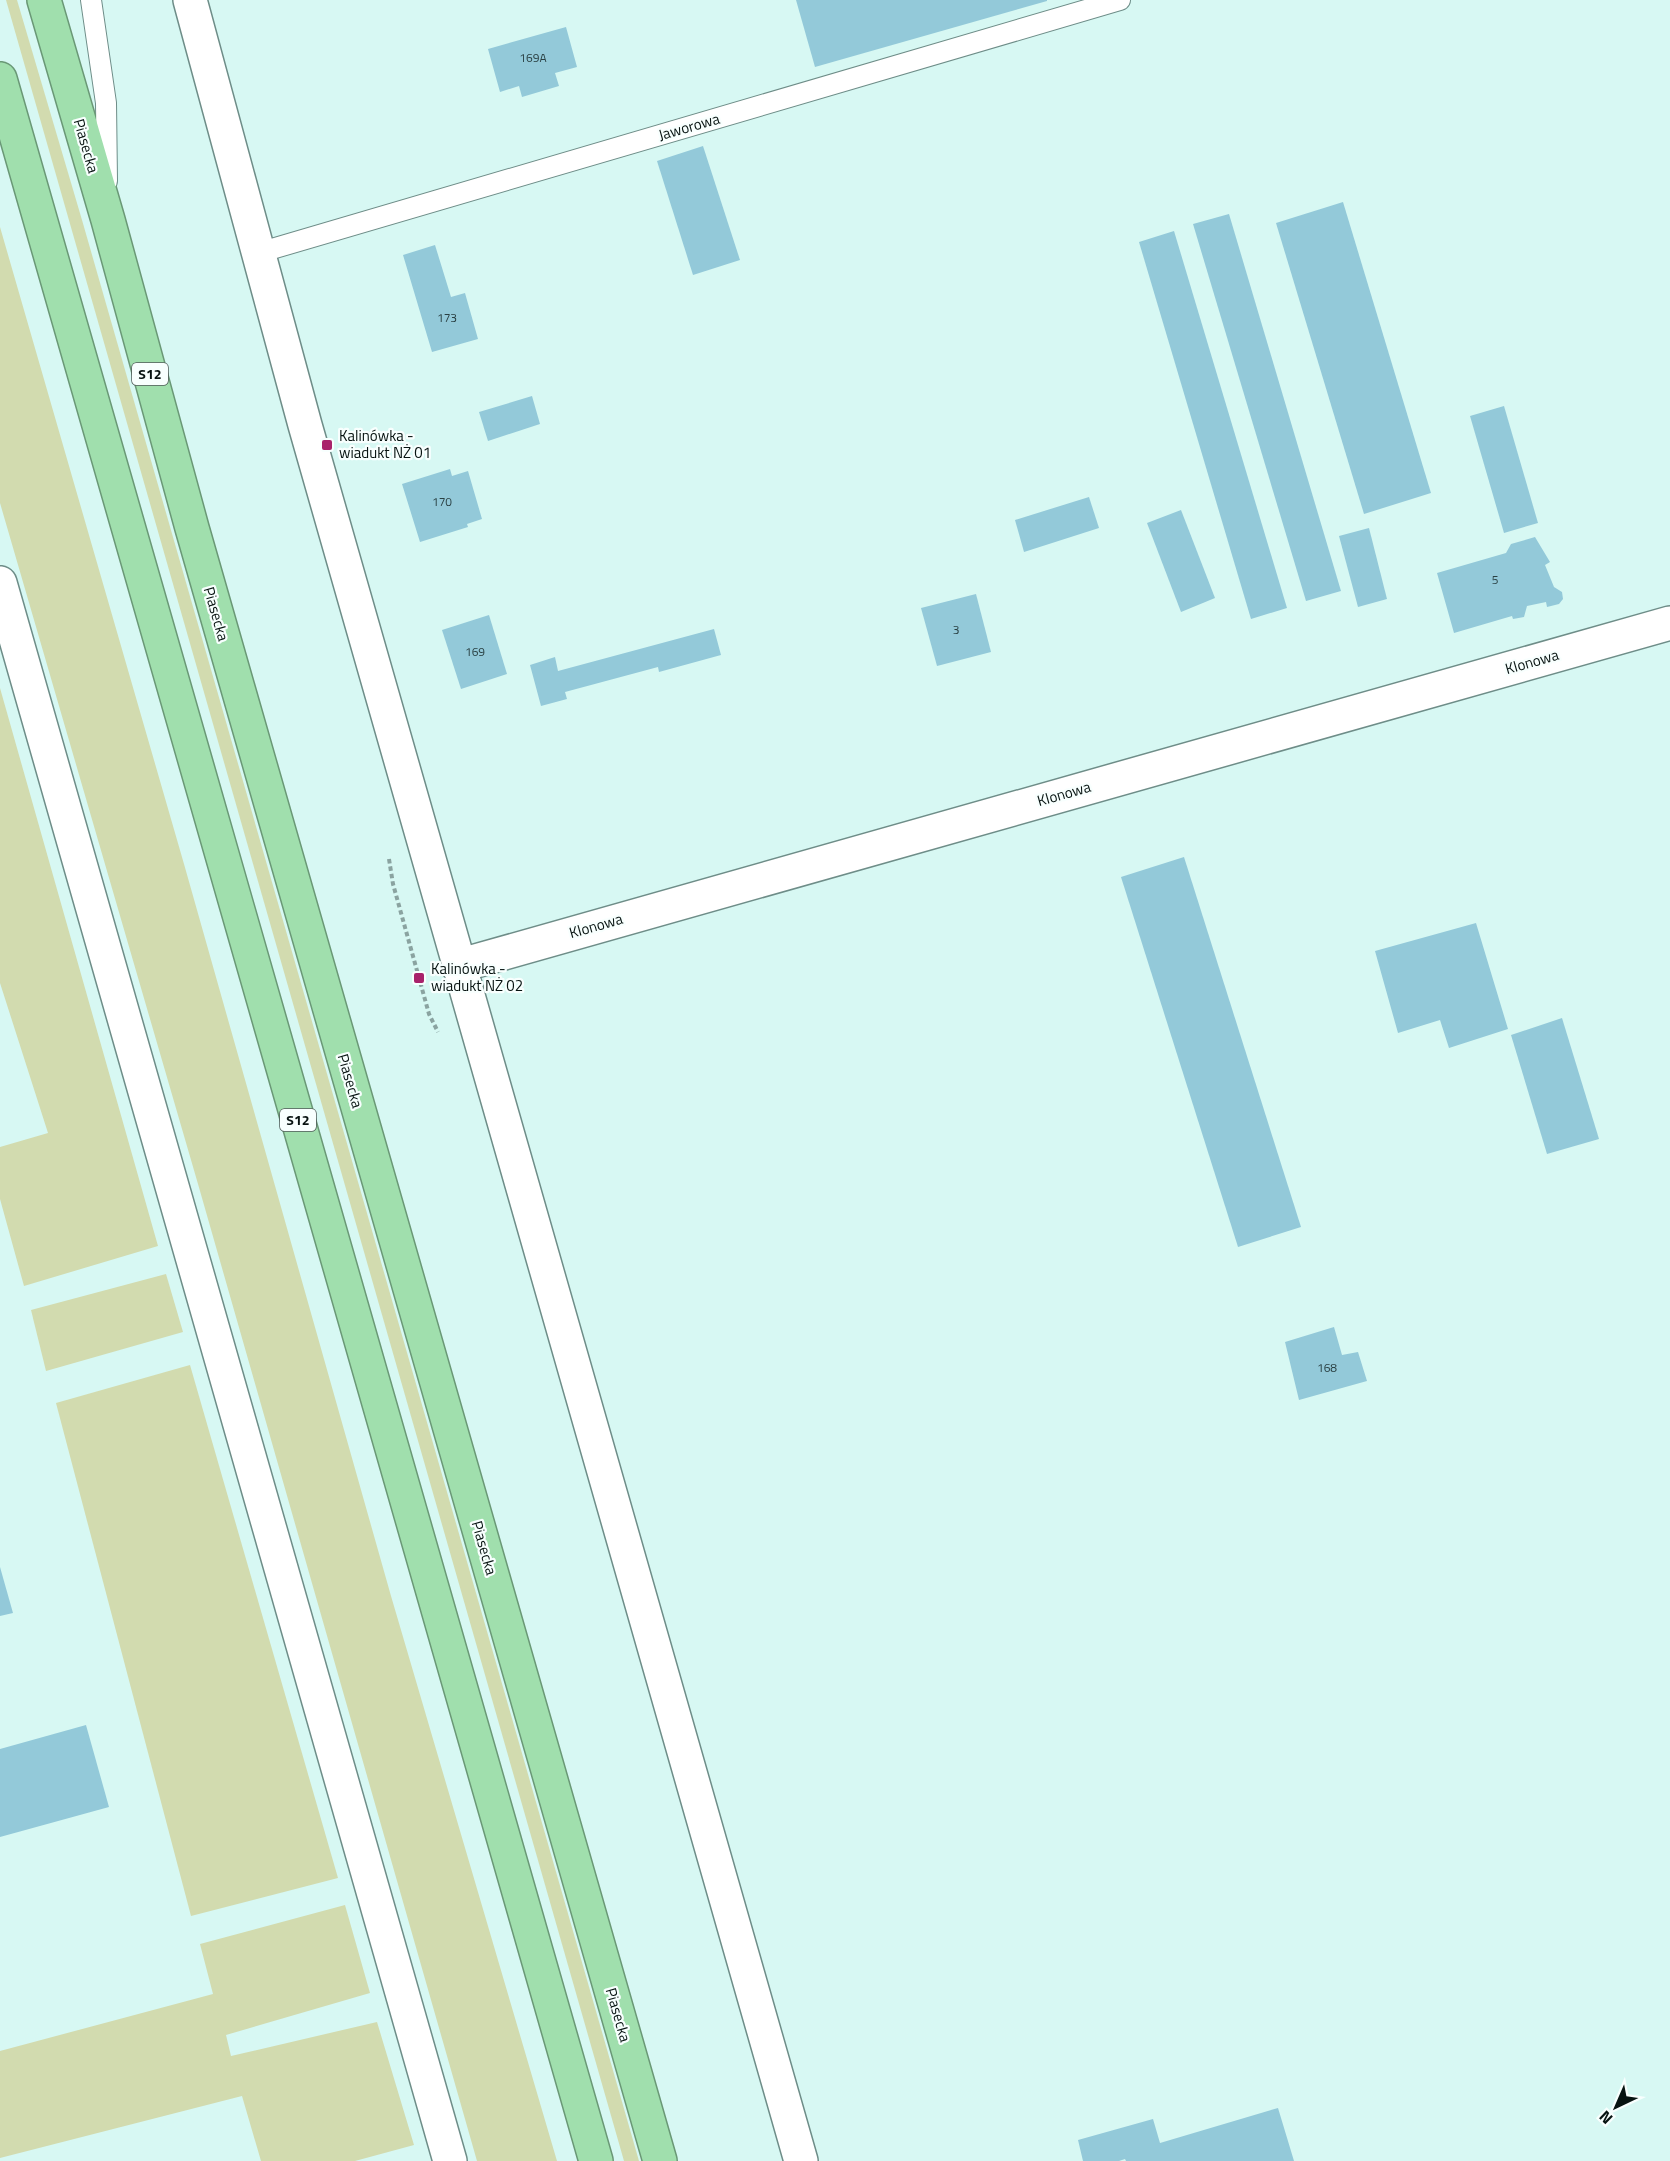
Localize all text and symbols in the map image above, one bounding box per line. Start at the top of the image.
house number: 169A [519,48,547,67]
street label: Jaworowa [655,107,723,146]
street label: Piasecka [68,116,105,176]
house number: 173 [437,308,457,327]
road number: S12 [132,363,168,385]
place label: Kalinówka - wiadukt NŻ 01 [339,424,431,464]
marker: Kalinówka - wiadukt NŻ 01 [320,438,334,452]
house number: 170 [432,492,452,511]
house number: 5 [1492,570,1499,589]
street label: Piasecka [198,584,235,644]
house number: 3 [953,620,959,639]
house number: 169 [465,642,485,661]
street label: Klonowa [1502,643,1562,680]
street label: Klonowa [1034,775,1094,812]
street label: Klonowa [566,907,626,944]
place label: Kalinówka - wiadukt NŻ 02 [431,957,523,997]
marker: Kalinówka - wiadukt NŻ 02 [412,971,426,985]
street label: Piasecka [332,1051,369,1111]
road number: S12 [280,1109,316,1131]
house number: 168 [1317,1358,1337,1377]
street label: Piasecka [466,1518,503,1578]
street label: Piasecka [600,1985,637,2045]
north arrow [1586,2077,1646,2137]
text: N [1593,2105,1618,2130]

